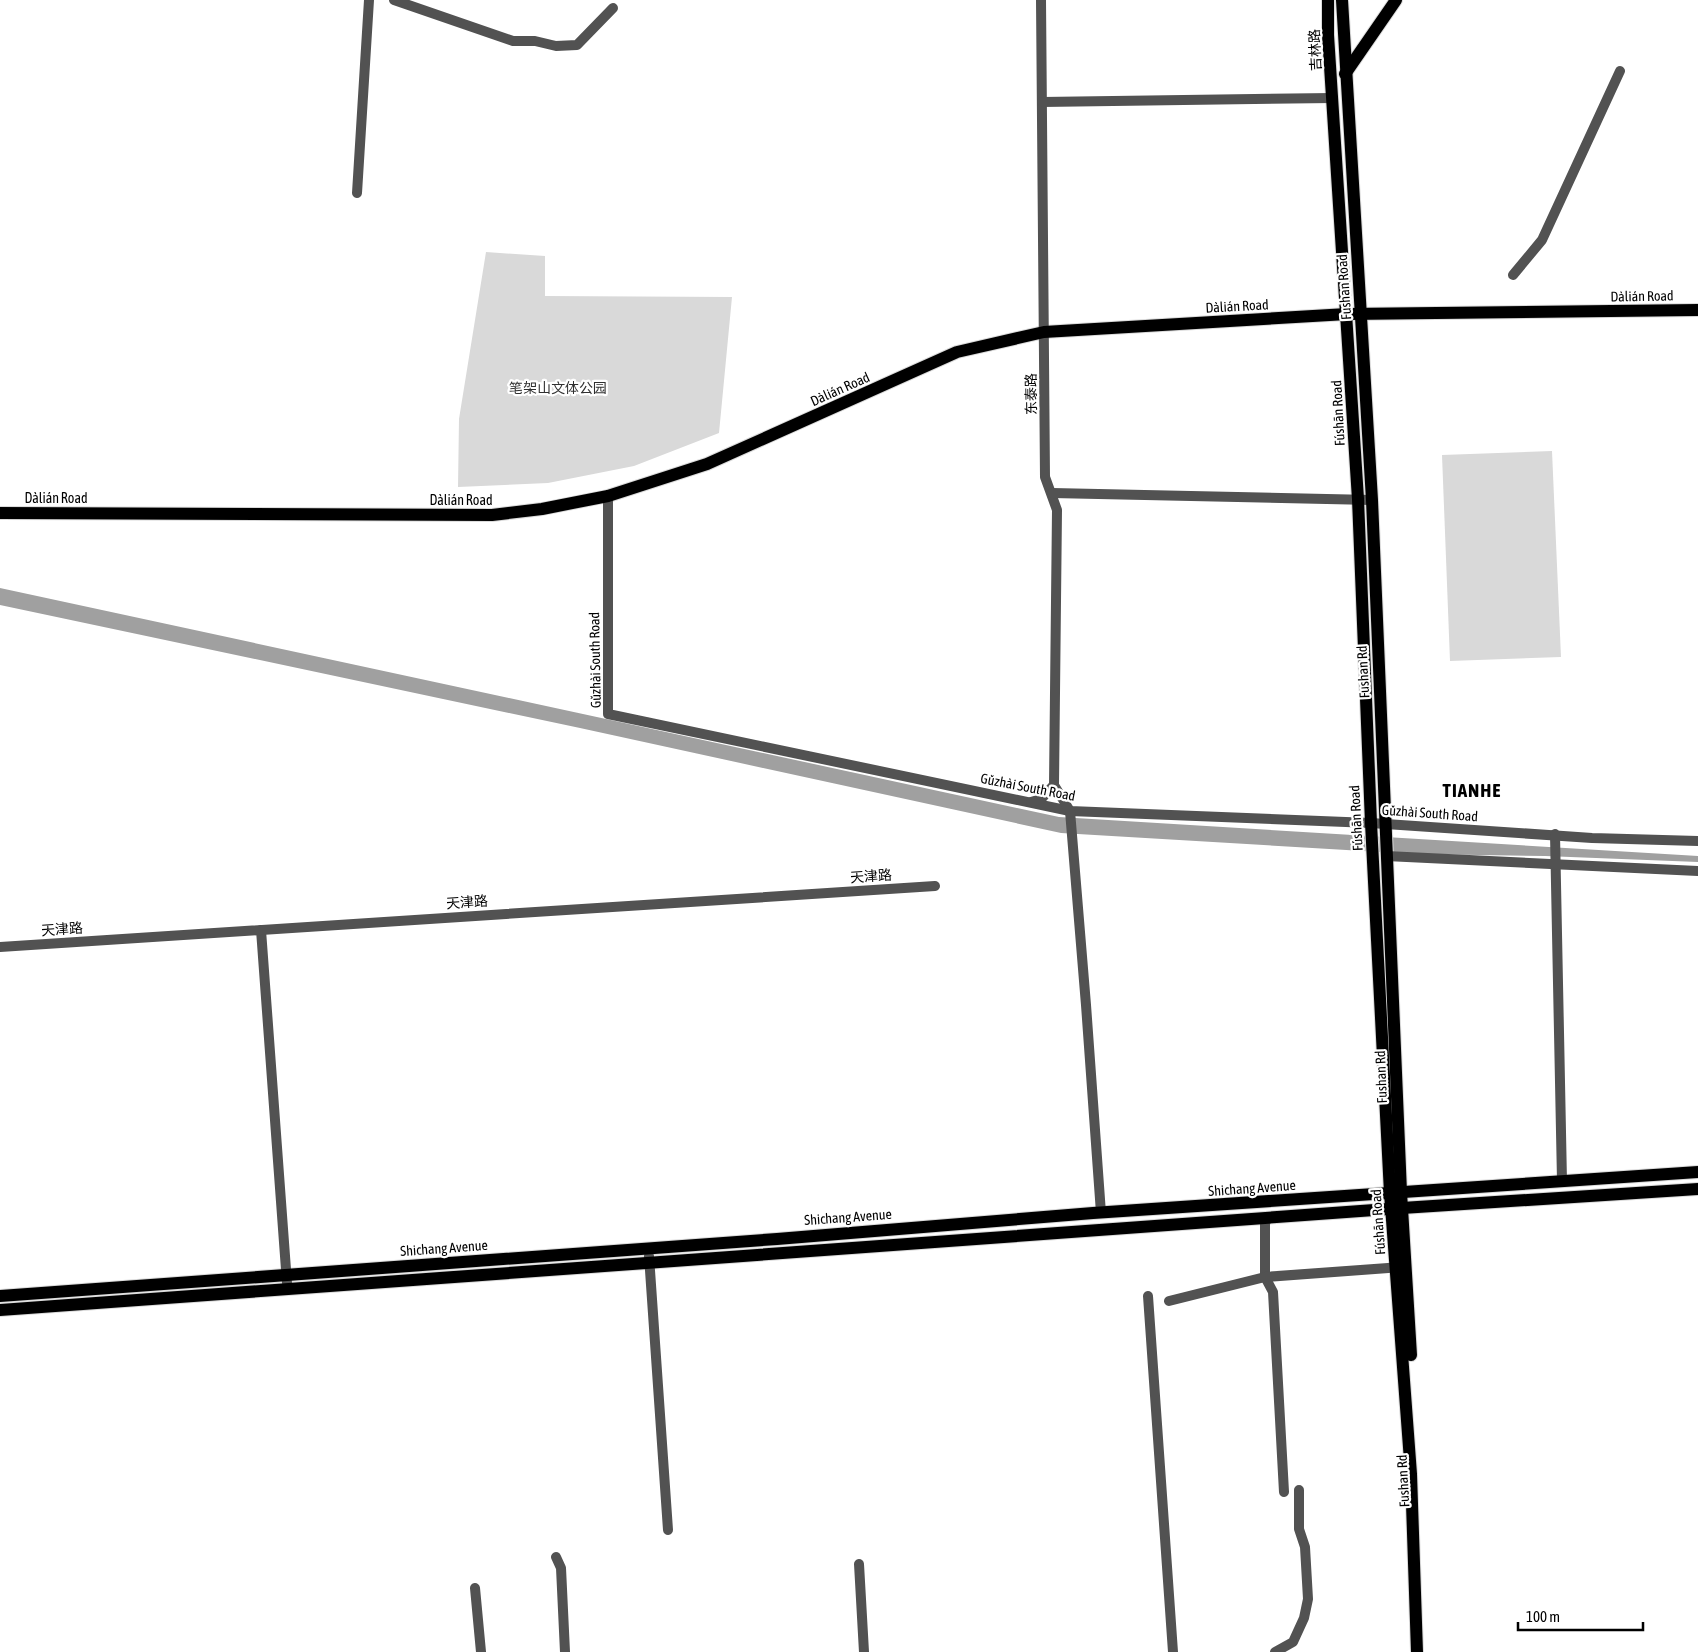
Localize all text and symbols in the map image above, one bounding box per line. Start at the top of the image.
street label: 吉林路 [1306,29,1324,71]
street label: Fushan Road [1334,254,1354,320]
street label: Dàlián Road [1610,287,1674,305]
street label: Dàlián Road [1205,296,1269,316]
street label: Dàlián Road [808,369,872,409]
street label: 东泰路 [1023,373,1039,415]
park label: 笔架山文体公园 [509,380,607,396]
street label: Fúshān Road [1328,380,1348,446]
street label: Dàlián Road [24,490,88,506]
street label: Dàlián Road [429,492,493,508]
street label: Gǔzhài South Road [586,612,604,708]
street label: Fushan Rd [1354,645,1372,699]
street label: Gǔzhài South Road [979,770,1077,804]
district label: TIANHE [1443,779,1501,801]
street label: Fúshān Road [1346,785,1366,851]
street label: Gǔzhài South Road [1381,802,1479,824]
street label: 天津路 [849,867,893,885]
street label: 天津路 [445,893,489,911]
street label: 天津路 [40,920,84,938]
street label: Fushan Rd [1372,1050,1390,1104]
street label: Shichang Avenue [1208,1177,1296,1199]
street label: Fúshān Road [1368,1189,1388,1255]
street label: Shichang Avenue [804,1206,892,1228]
street label: Shichang Avenue [400,1237,488,1259]
street label: Fushan Rd [1394,1454,1412,1508]
scale bar [1518,1600,1643,1632]
text: 100 m [1526,1608,1560,1625]

